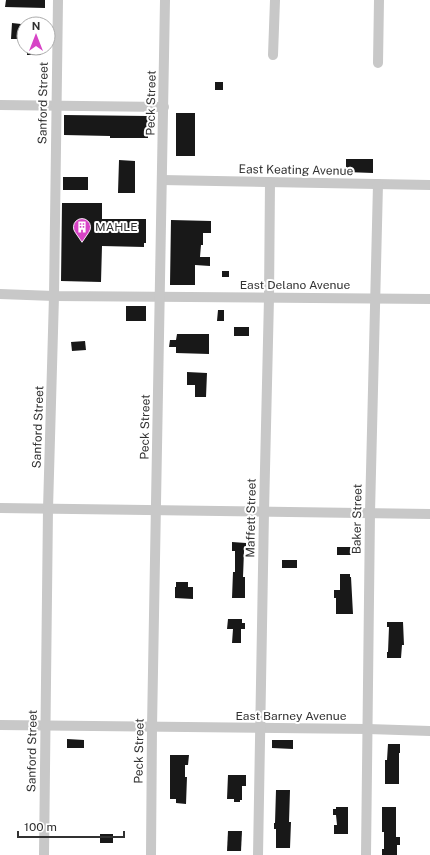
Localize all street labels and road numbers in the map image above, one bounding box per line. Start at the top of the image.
street label: Sanford Street [35,61,51,144]
street label: Peck Street [143,70,159,136]
street label: East Keating Avenue [239,162,354,178]
street label: East Delano Avenue [240,278,350,292]
street label: Sanford Street [30,385,46,468]
street label: Peck Street [137,394,153,460]
street label: Maffett Street [243,478,259,558]
street label: Baker Street [349,483,365,554]
street label: Sanford Street [24,709,40,792]
street label: East Barney Avenue [236,709,347,723]
street label: Peck Street [131,718,147,784]

